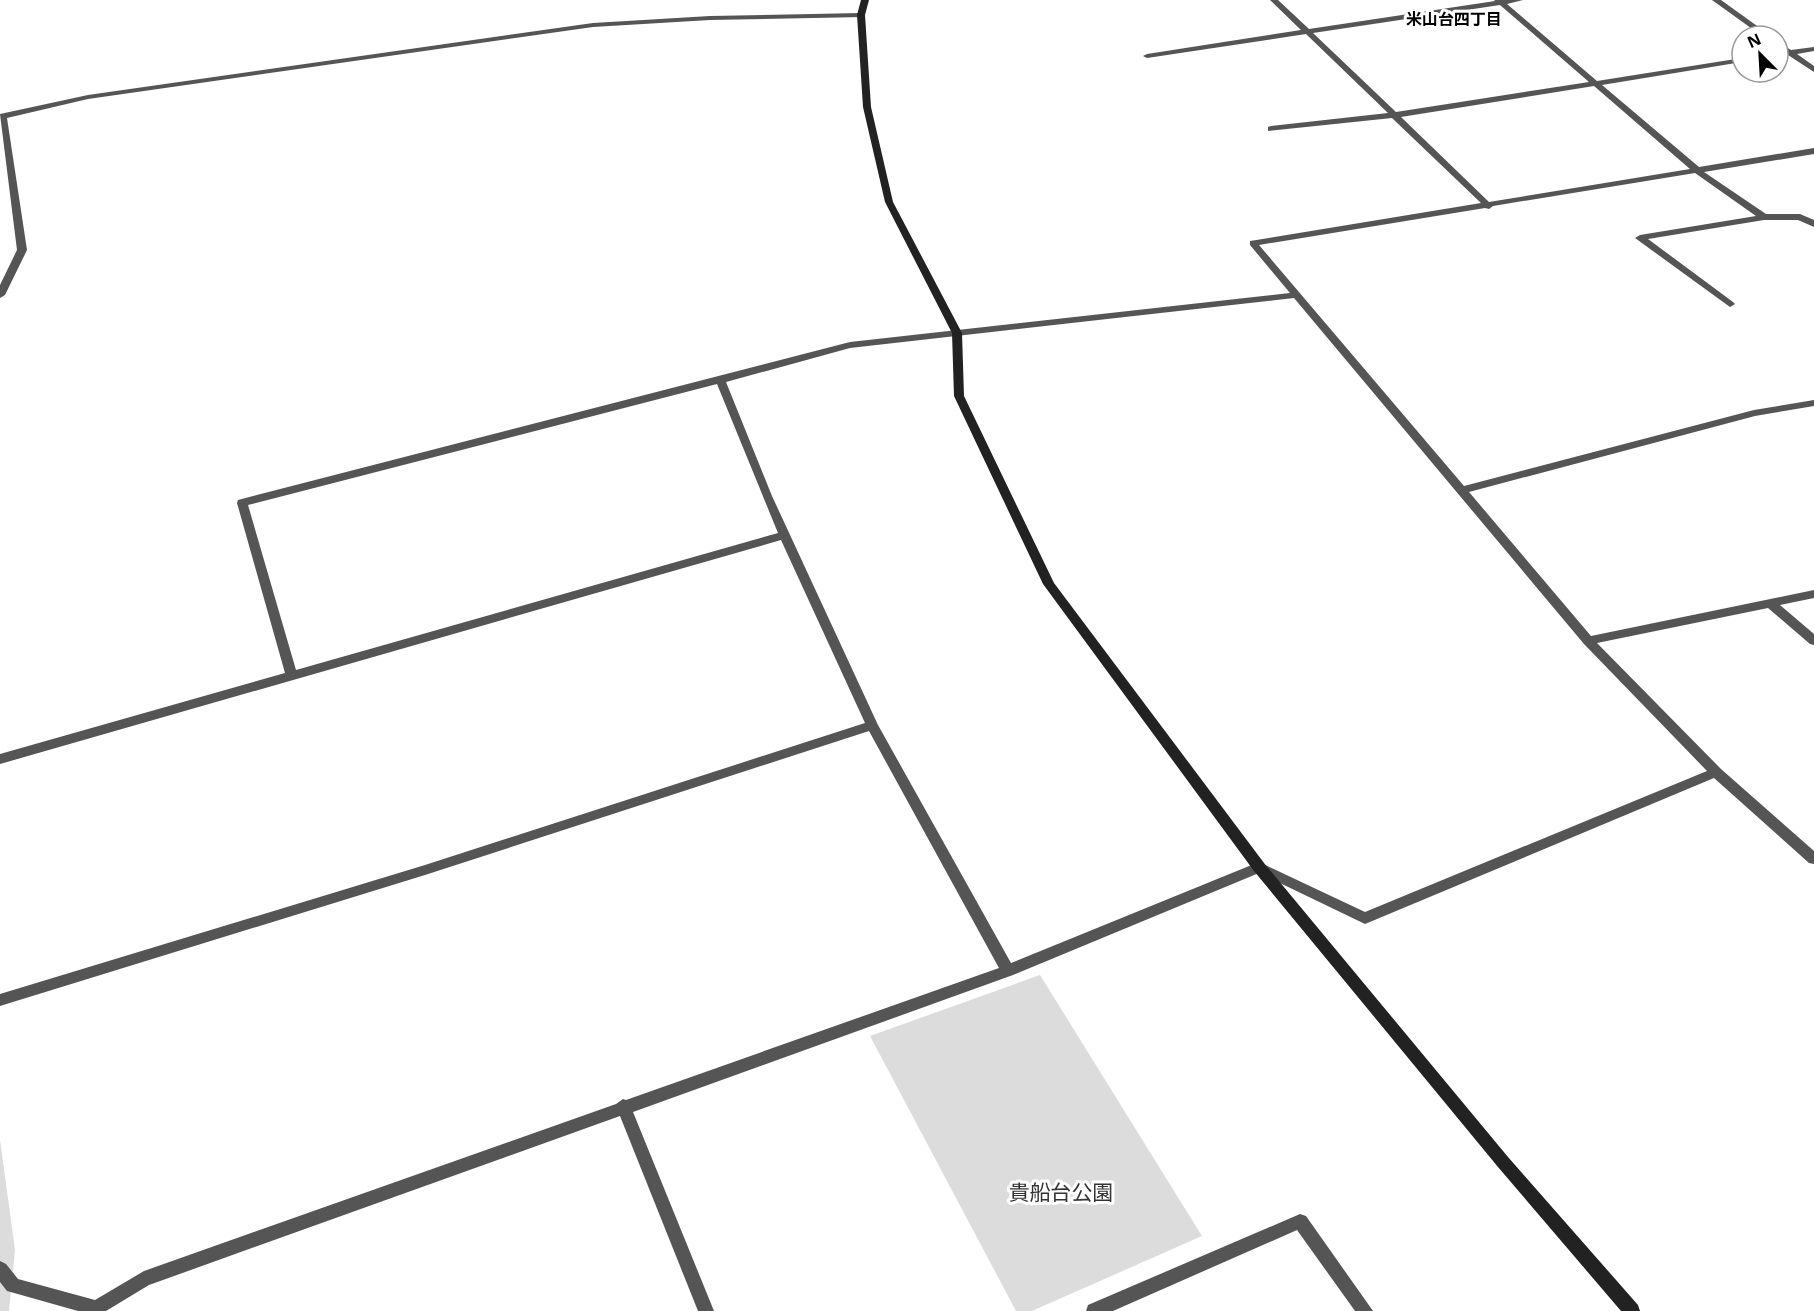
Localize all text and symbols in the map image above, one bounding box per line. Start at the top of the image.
district label: 米山台四丁目 [1406,8,1502,30]
north arrow [1730,24,1790,84]
text: N [1743,28,1764,53]
park label: 貴船台公園 [1009,1178,1114,1206]

